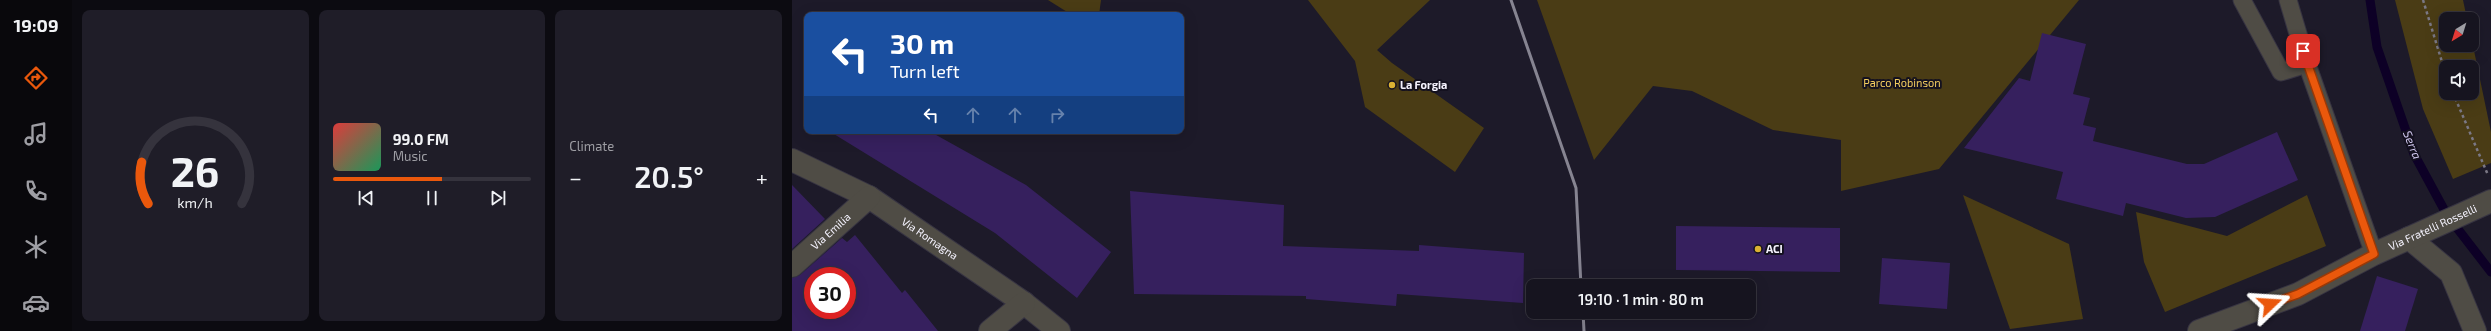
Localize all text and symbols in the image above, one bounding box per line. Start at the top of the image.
north arrow [2439,12,2479,52]
map controls [2439,12,2479,100]
text: 19:09 [14,14,59,36]
text: 30 m [890,26,954,60]
icon: left [824,28,876,80]
pin [2286,34,2320,68]
icon: arrive [2292,40,2314,62]
text: Turn left [890,60,960,82]
button: sound [2439,60,2479,100]
icon: directions [22,64,50,92]
park label: Parco Robinson [1863,76,1941,89]
place label: La Forgia [1400,78,1447,91]
marker: La Forgia [1387,80,1397,90]
icon: left [920,104,942,126]
icon: ahead [962,104,984,126]
icon: ahead [1004,104,1026,126]
icon: right [1046,104,1068,126]
icon: music [22,120,50,148]
water label: Serra [2401,128,2425,161]
text: 99.0 FM [393,130,449,148]
text: Climate [569,138,614,154]
text: 26 [171,144,220,194]
text: Music [393,148,428,164]
text: 20.5° [634,158,704,194]
text: − [569,164,582,190]
text: + [756,164,768,190]
icon: phone [22,177,50,205]
icon: previous [355,187,377,209]
icon: pause [421,187,443,209]
icon: next [487,187,509,209]
text: km/h [178,193,213,210]
street label: Via Fratelli Rosselli [2386,201,2479,253]
street label: Via Emilia [808,210,853,252]
street label: Via Romagna [899,214,961,262]
icon: climate [22,233,50,261]
place label: ACI [1766,242,1783,255]
marker: ACI [1753,244,1763,254]
speed limit sign: 30 [804,267,856,319]
position arrow [2249,283,2291,325]
icon: car [22,289,50,317]
text: 19:10 · 1 min · 80 m [1578,290,1704,308]

